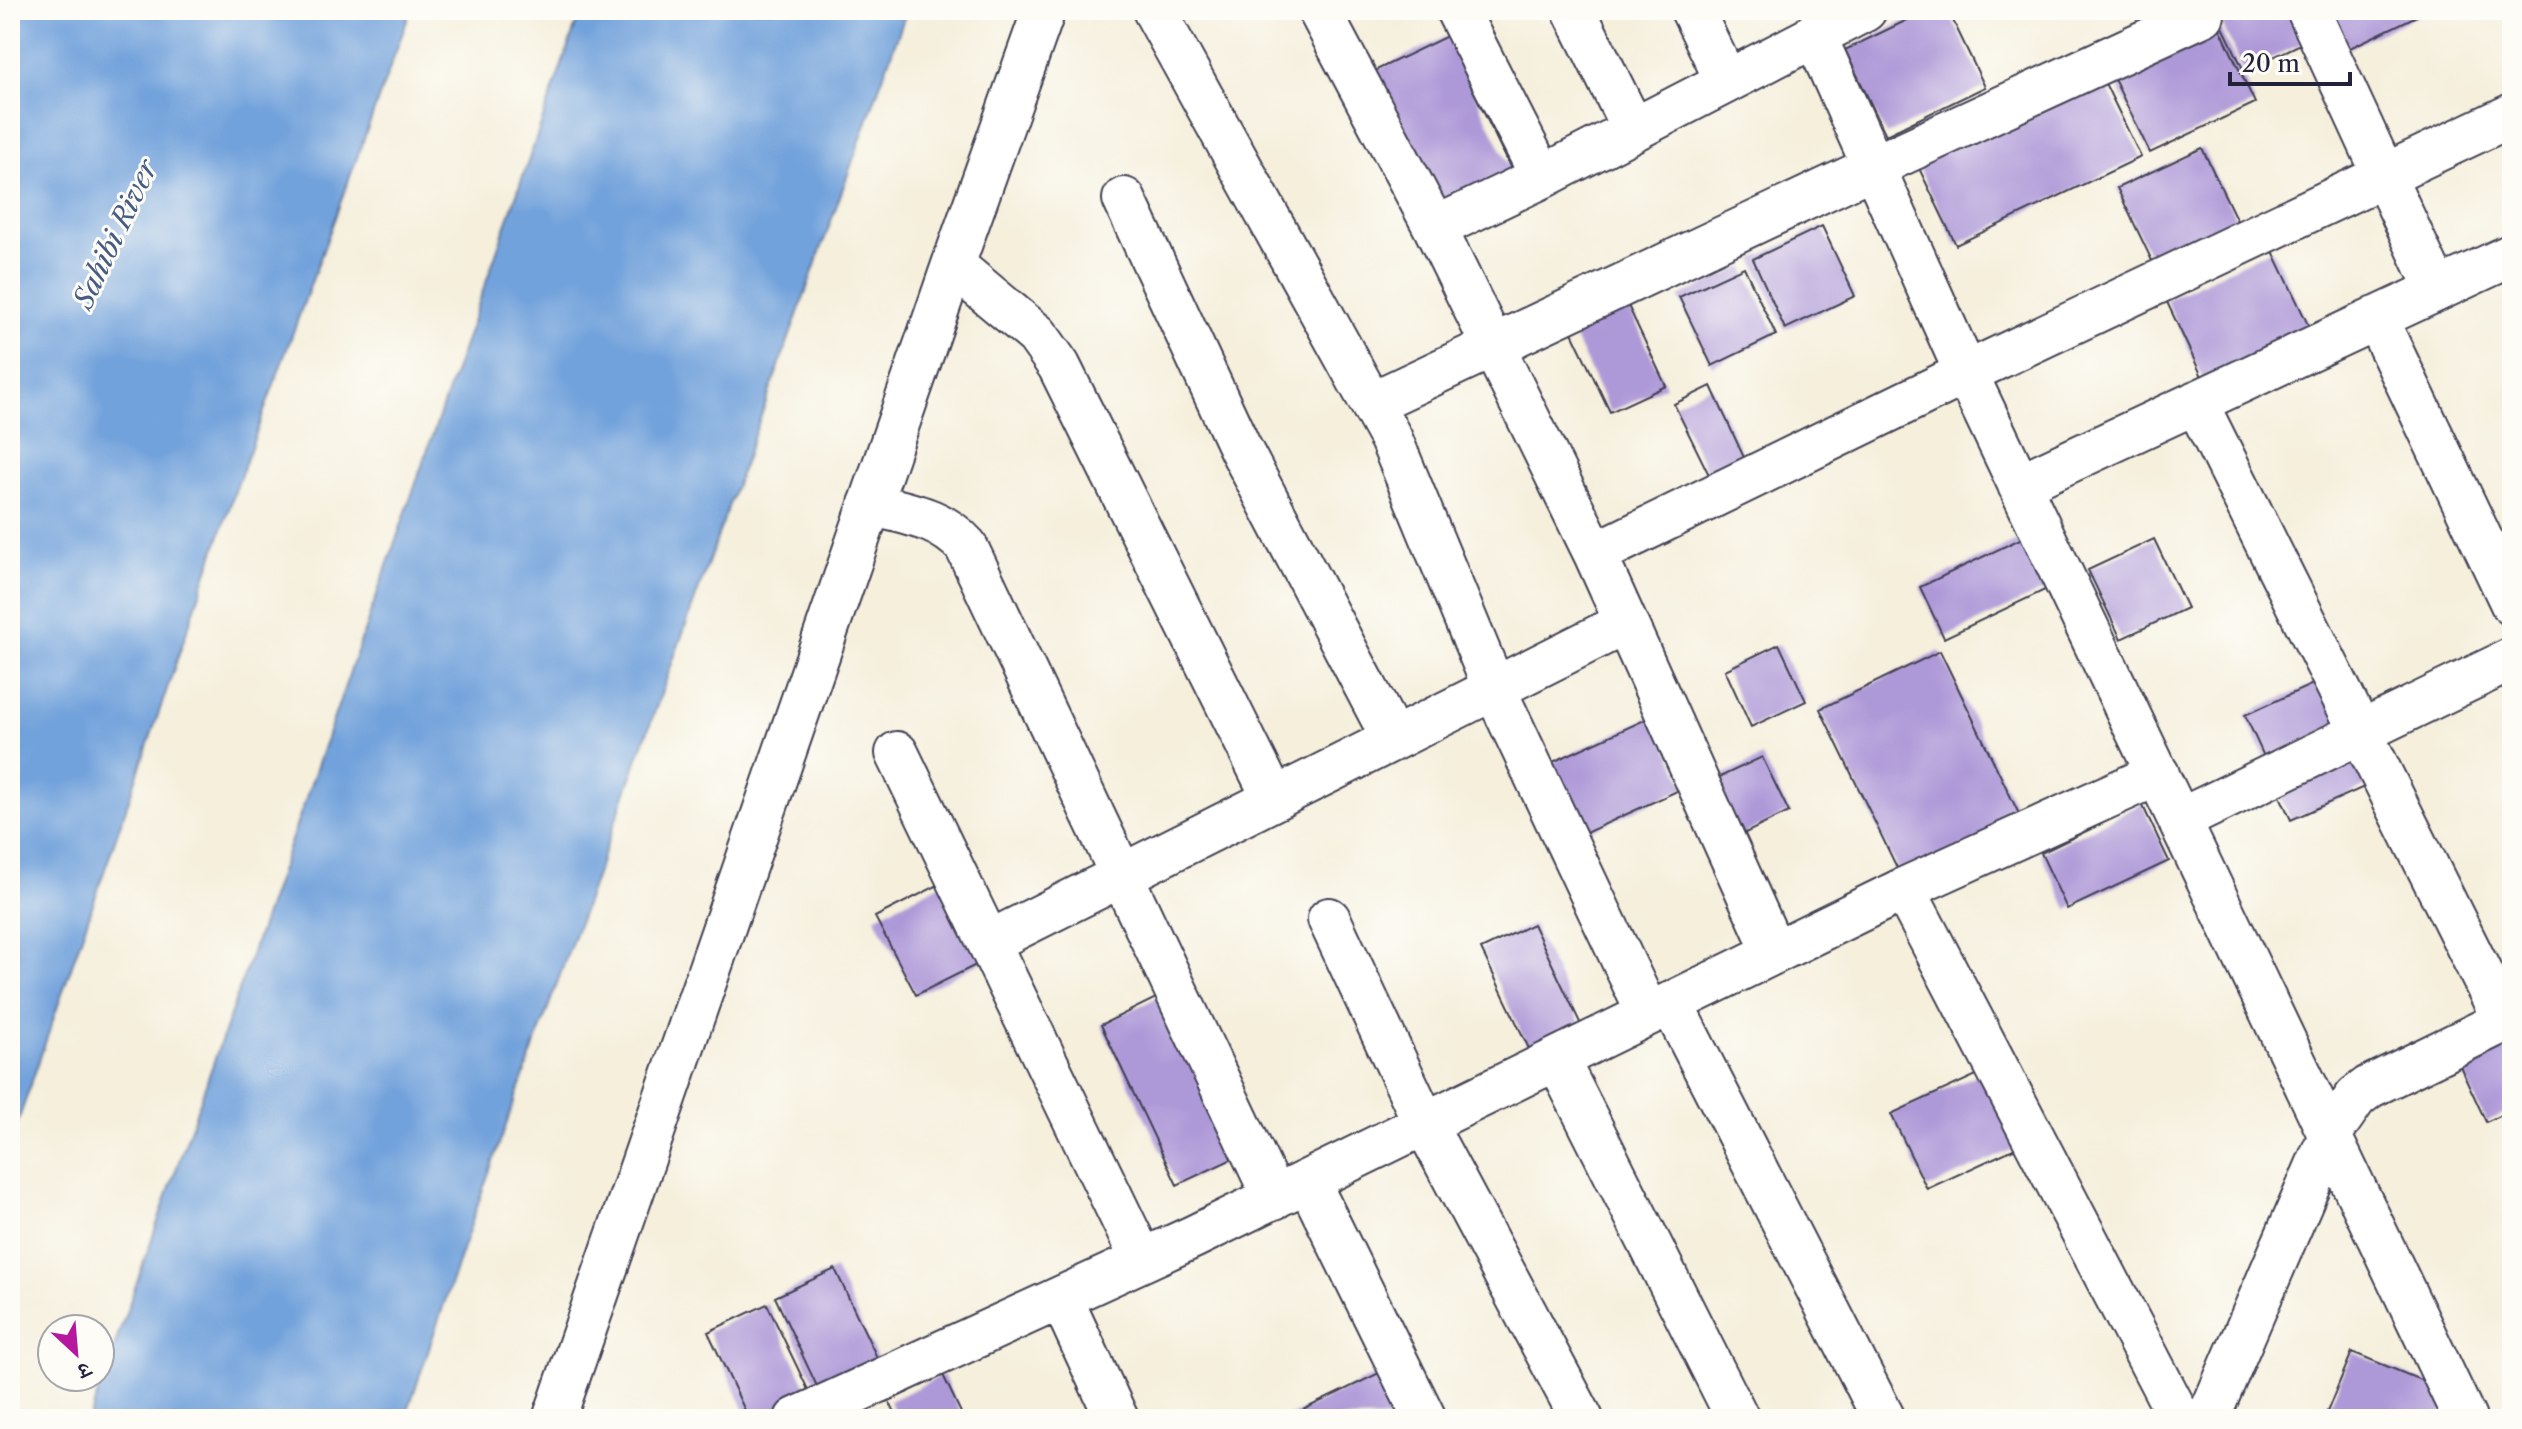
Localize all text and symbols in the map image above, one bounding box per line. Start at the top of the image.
scale bar [2230,36,2350,86]
text: 20 m [2242,49,2300,78]
water label: Sahibi River [65,152,165,316]
north arrow [36,1313,116,1393]
text: उ [72,1355,97,1386]

